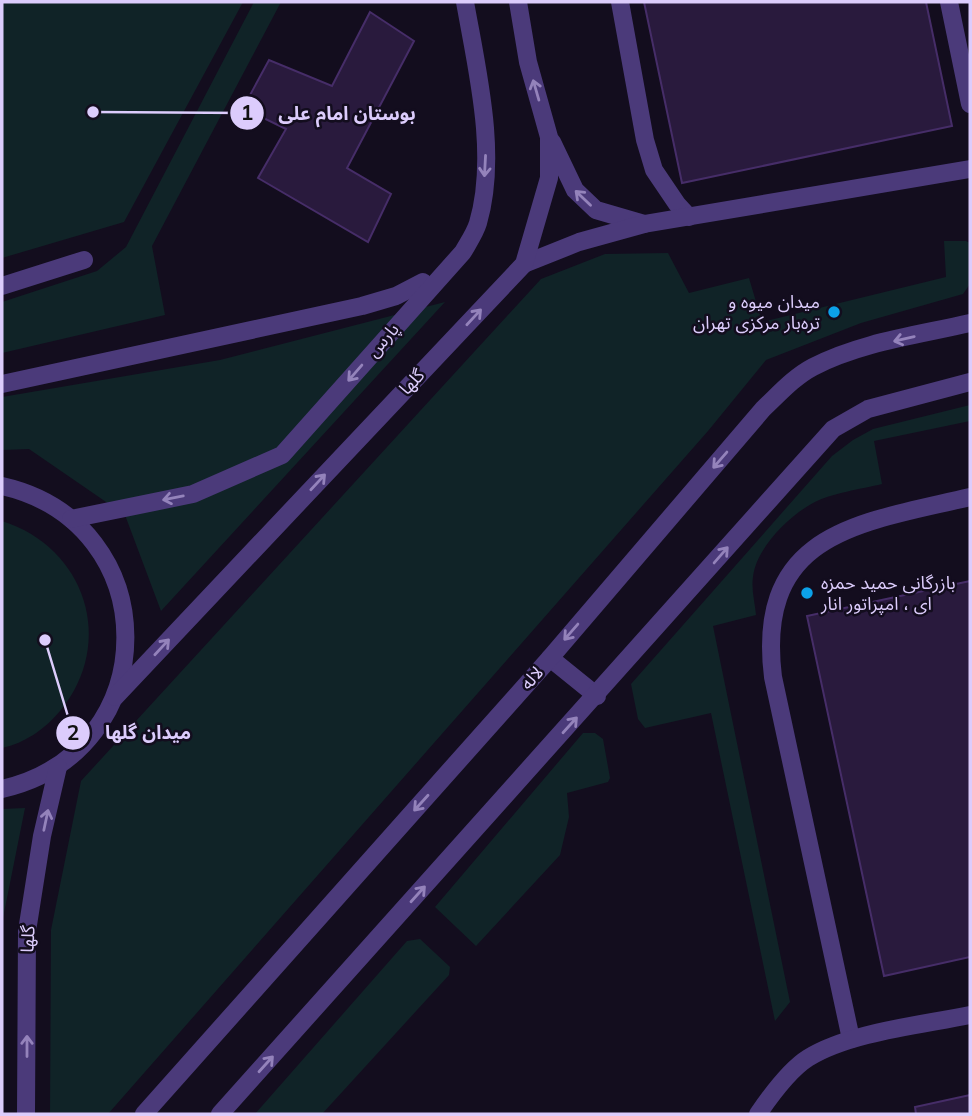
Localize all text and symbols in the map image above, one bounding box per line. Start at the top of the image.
one-way arrow [528,79,541,101]
callout: بوستان امام علی [229,93,429,133]
text: 1 [241,99,253,125]
text: بوستان امام علی [278,101,416,128]
one-way arrow [478,155,491,177]
one-way arrow [575,189,592,206]
place label: میدان میوه و تره‌بار مرکزی تهران [693,290,820,334]
marker: میدان میوه و تره‌بار مرکزی تهران [826,304,842,320]
one-way arrow [466,309,483,326]
street label: پارس [361,318,404,362]
one-way arrow [893,333,916,346]
one-way arrow [347,363,363,381]
street label: گلها [394,363,430,399]
one-way arrow [712,451,728,469]
one-way arrow [310,473,326,491]
one-way arrow [162,492,185,506]
one-way arrow [713,546,729,564]
place label: بازرگانی حمید حمزه ای ، امپراتور انار [820,571,956,615]
marker: بازرگانی حمید حمزه ای ، امپراتور انار [799,585,815,601]
one-way arrow [563,623,579,641]
one-way arrow [153,639,170,656]
street label: لاله [515,661,548,694]
callout: میدان گلها [56,713,205,753]
one-way arrow [562,716,578,734]
text: 2 [67,719,79,745]
text: میدان گلها [105,720,191,744]
one-way arrow [413,794,429,812]
one-way arrow [40,809,53,832]
one-way arrow [410,886,426,904]
street label: گلها [15,924,40,953]
one-way arrow [20,1035,34,1058]
one-way arrow [258,1055,274,1073]

